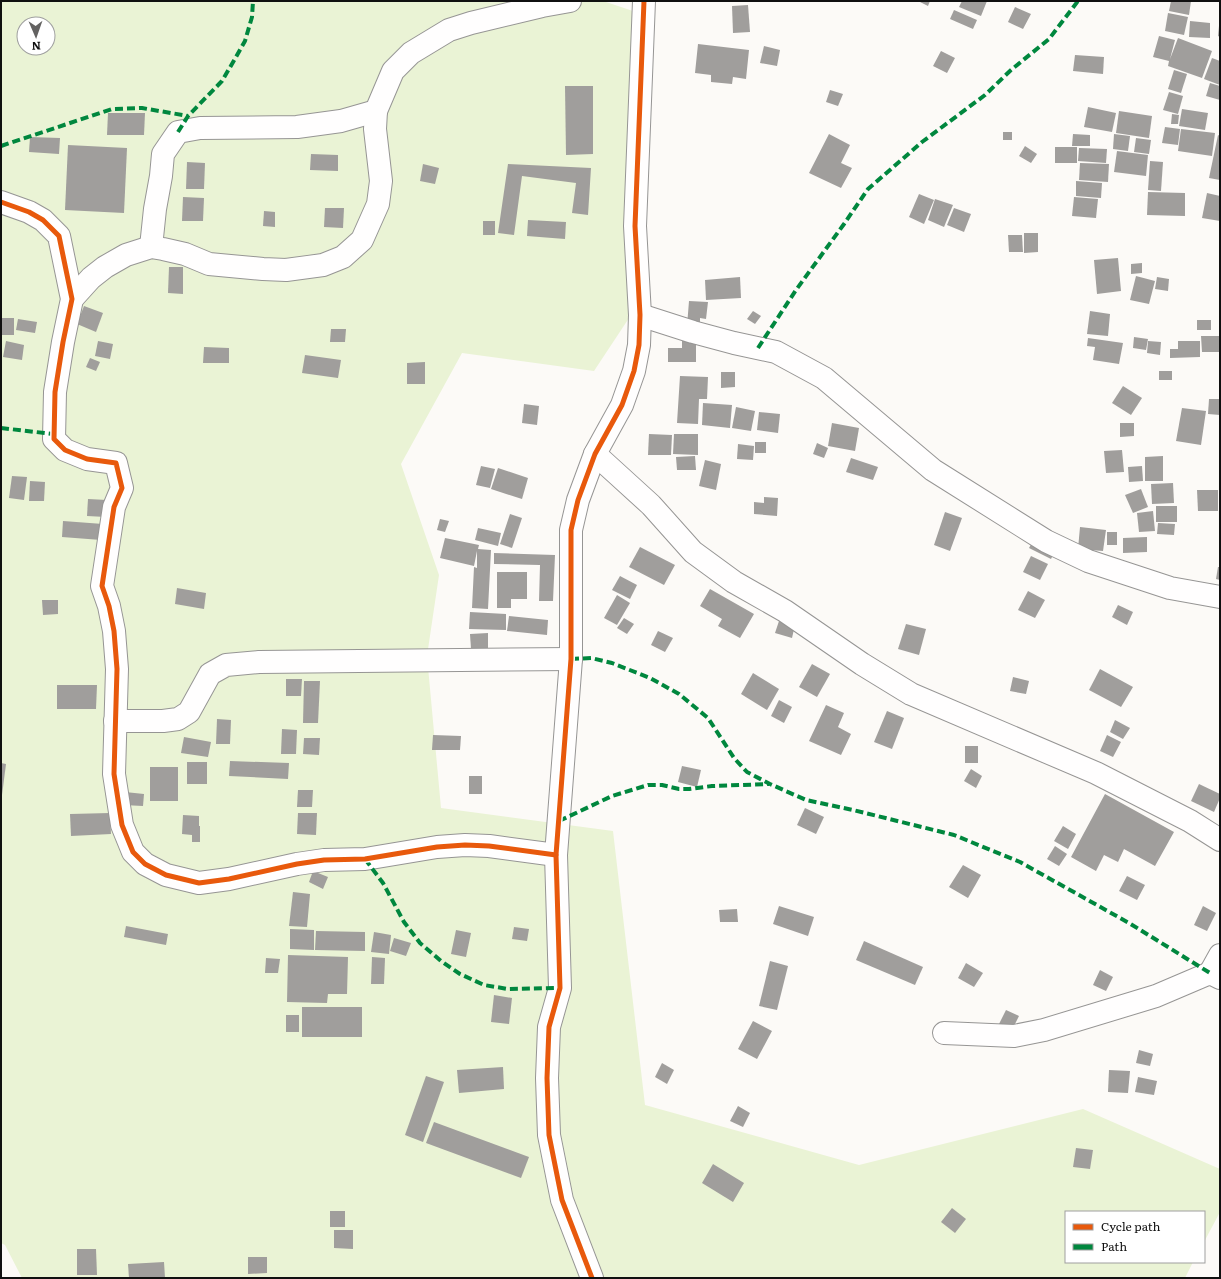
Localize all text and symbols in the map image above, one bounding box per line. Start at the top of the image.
north arrow [16,16,56,56]
text: N [31,39,41,55]
legend [1065,1211,1205,1263]
text: Cycle path [1101,1217,1161,1235]
text: Path [1101,1237,1127,1255]

